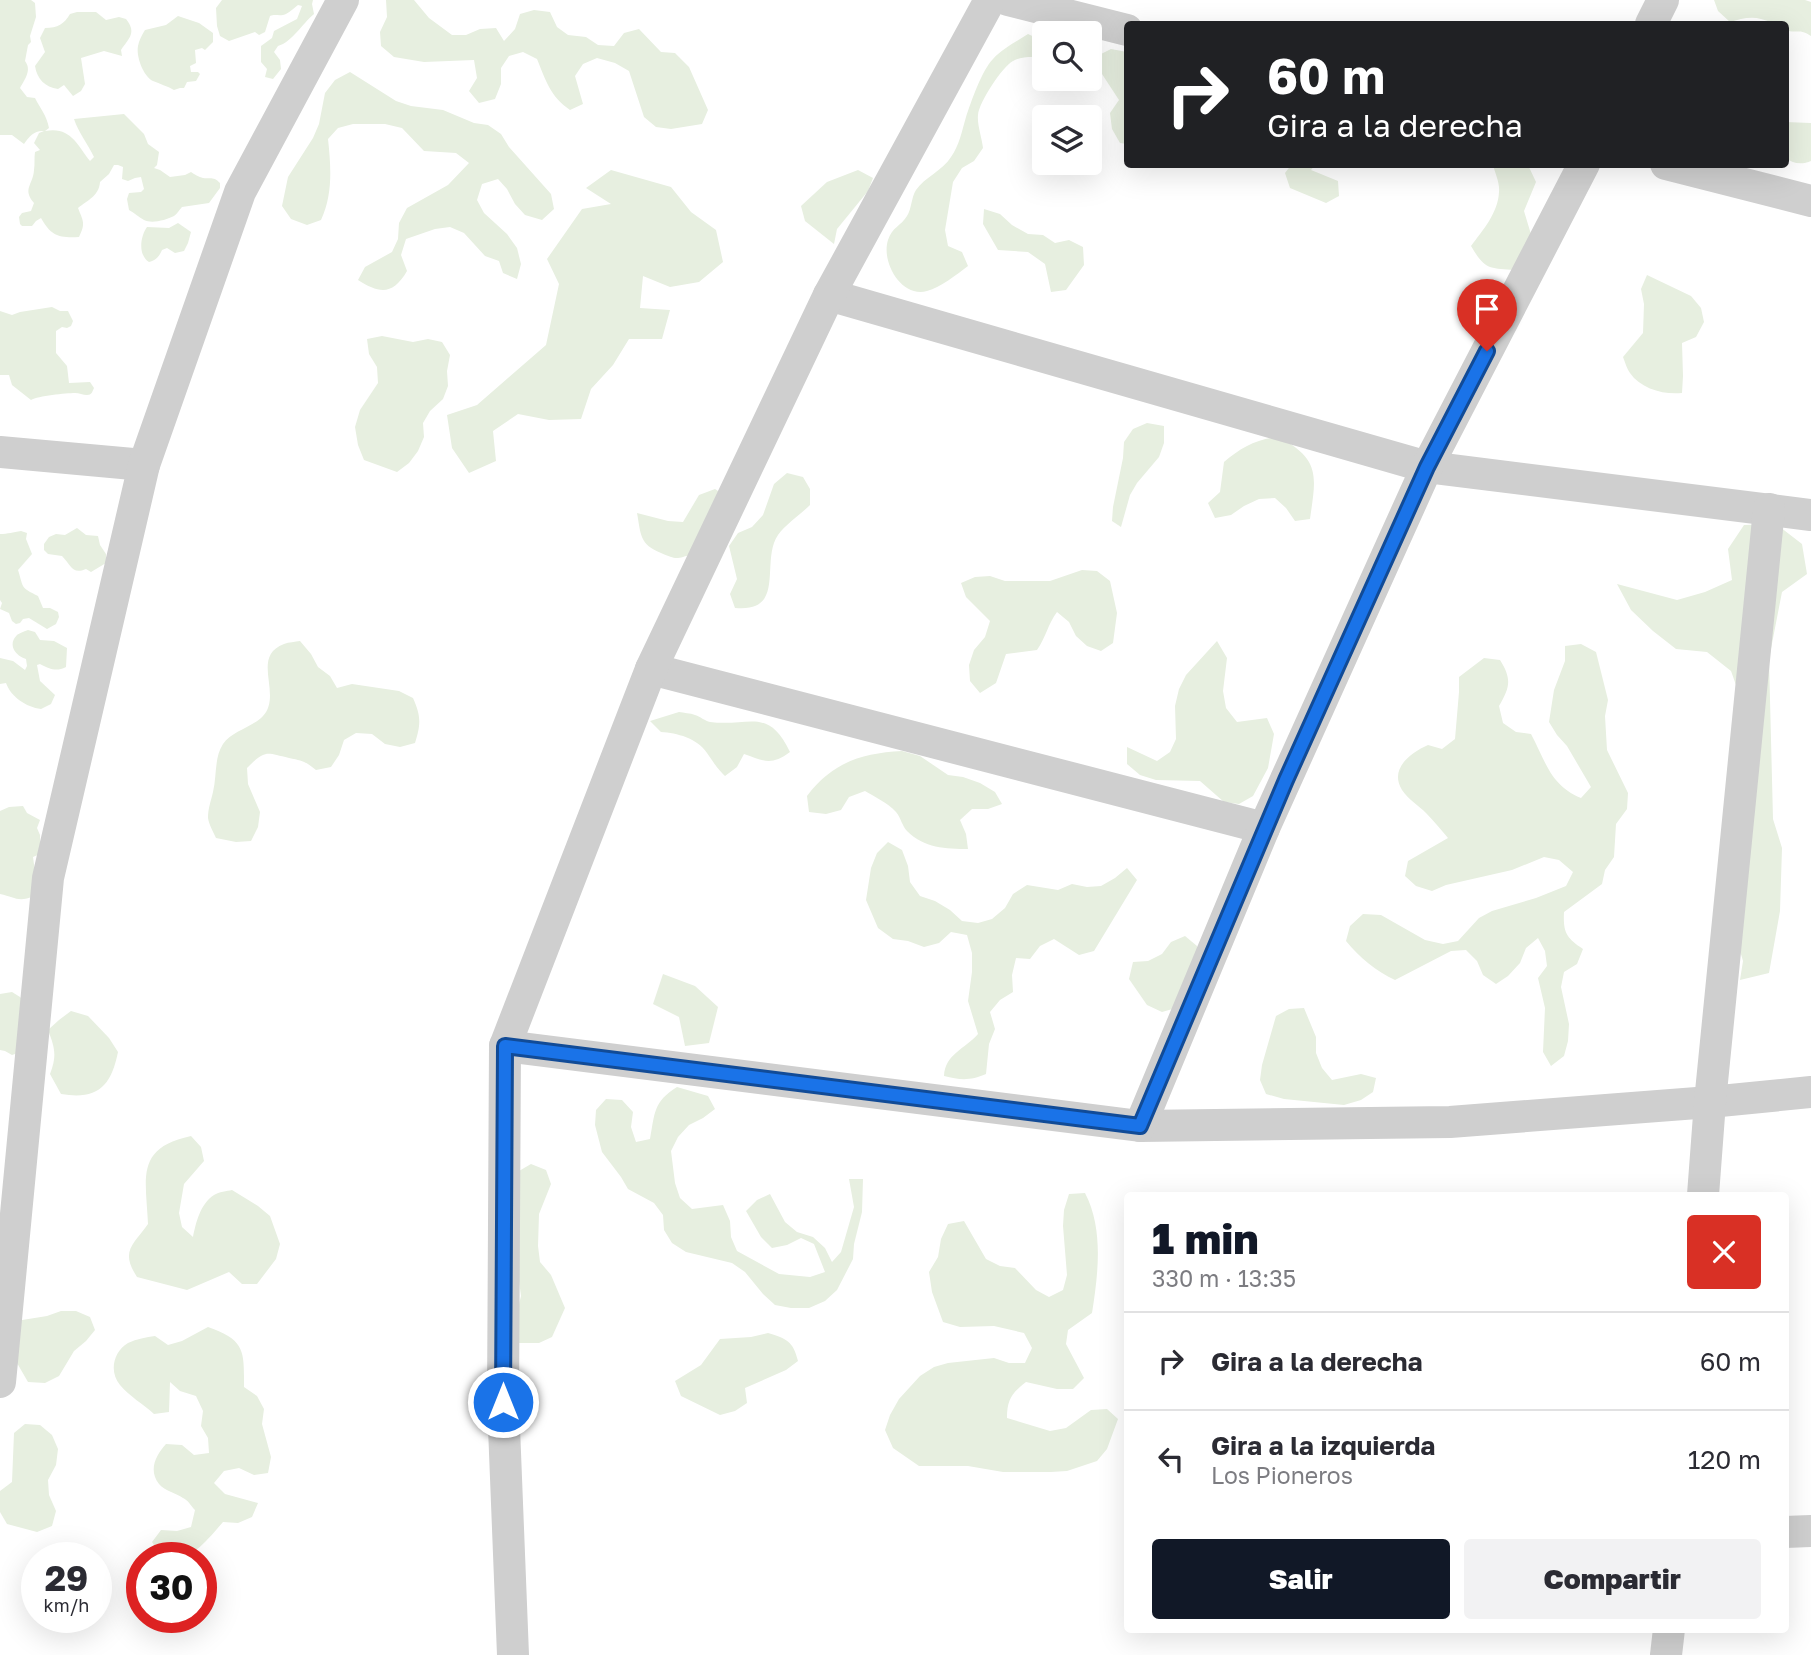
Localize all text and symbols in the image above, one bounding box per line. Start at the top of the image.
map controls [1032,21,1102,175]
button: search [1032,21,1102,91]
text: 60 m [1267,46,1385,105]
icon: right [1152,49,1243,140]
button: layers [1032,105,1102,175]
text: Gira a la derecha [1267,106,1523,144]
pin [1457,279,1517,351]
icon: arrive [1468,290,1506,328]
text: 1 min [1152,1213,1259,1263]
button: close [1687,1215,1761,1289]
text: 330 m · 13:35 [1152,1264,1296,1292]
icon: right [1152,1342,1190,1380]
text: Gira a la derecha [1211,1346,1423,1377]
text: 60 m [1700,1346,1761,1377]
position arrow [466,1365,540,1439]
text: Gira a la izquierda [1211,1430,1435,1461]
icon: left [1152,1440,1190,1478]
text: 120 m [1688,1444,1761,1475]
text: Los Pioneros [1211,1461,1353,1489]
button: Salir [1152,1539,1450,1619]
button: Compartir [1464,1539,1761,1619]
speed limit sign: 30 [126,1542,217,1633]
text: 29 [45,1557,88,1599]
text: km/h [44,1594,89,1616]

